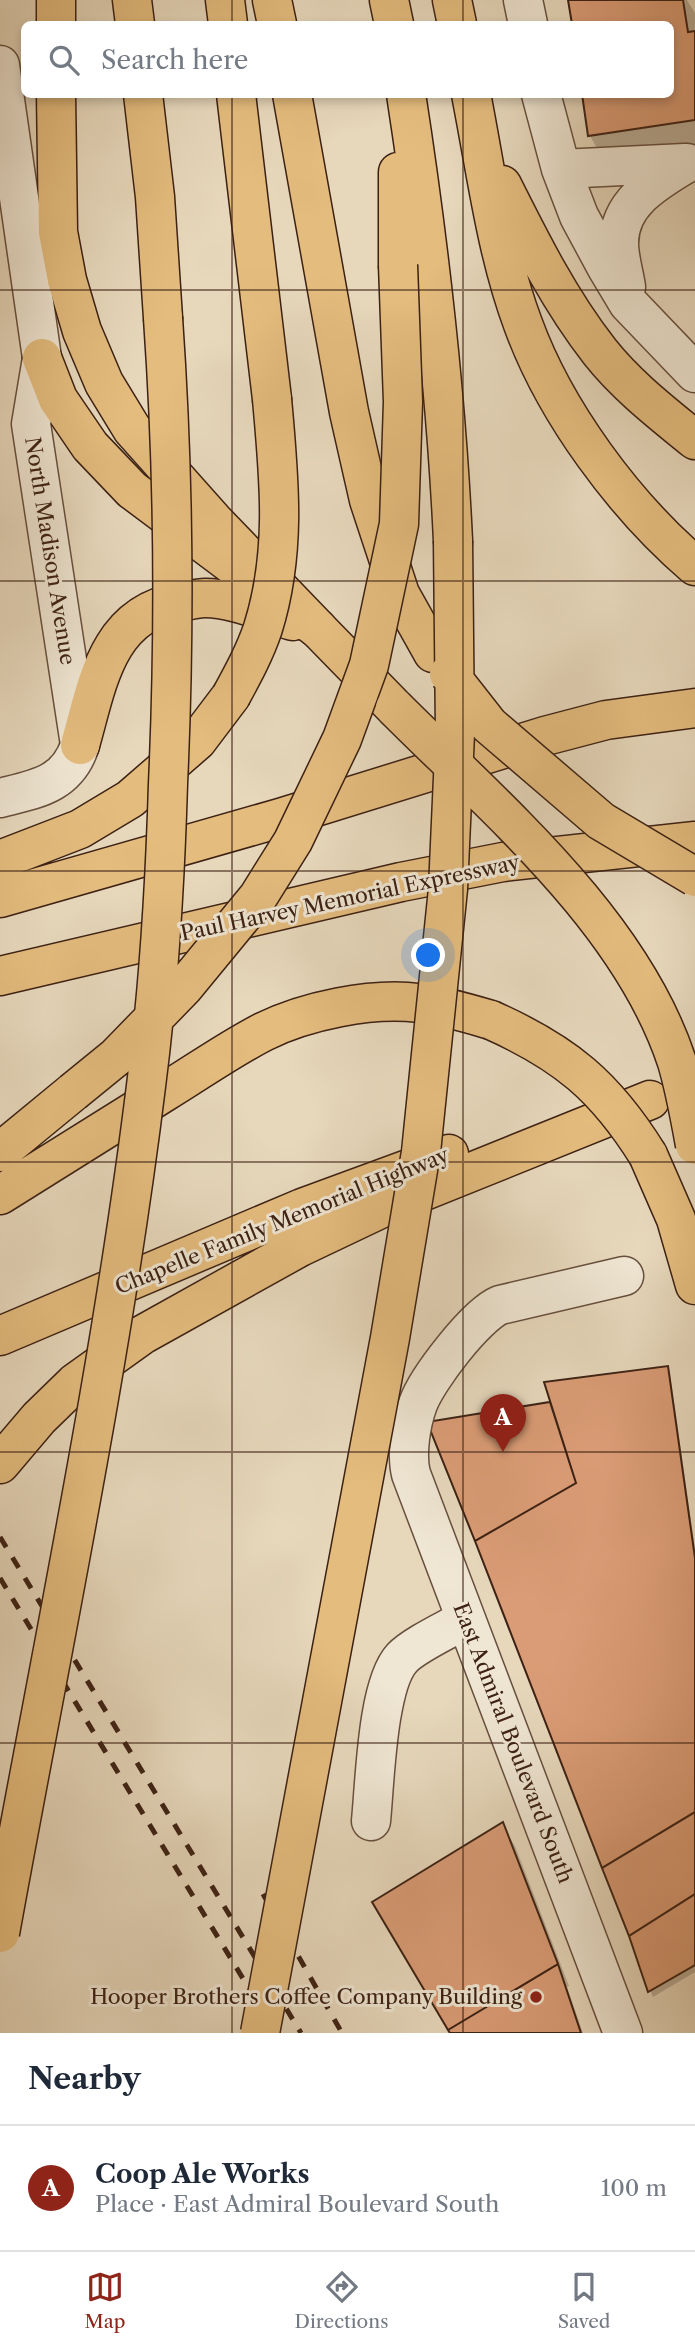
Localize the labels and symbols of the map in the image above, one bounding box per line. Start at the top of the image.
street label: North Madison Avenue [20,435,81,667]
street label: Paul Harvey Memorial Expressway [178,849,522,946]
your location [411,938,445,972]
street label: Chapelle Family Memorial Highway [111,1142,453,1299]
pin: A [480,1394,526,1452]
street label: East Admiral Boulevard South [448,1599,579,1887]
place label: Hooper Brothers Coffee Company Building [90,1984,523,2009]
marker: Hooper Brothers Coffee Company Building [528,1989,544,2005]

